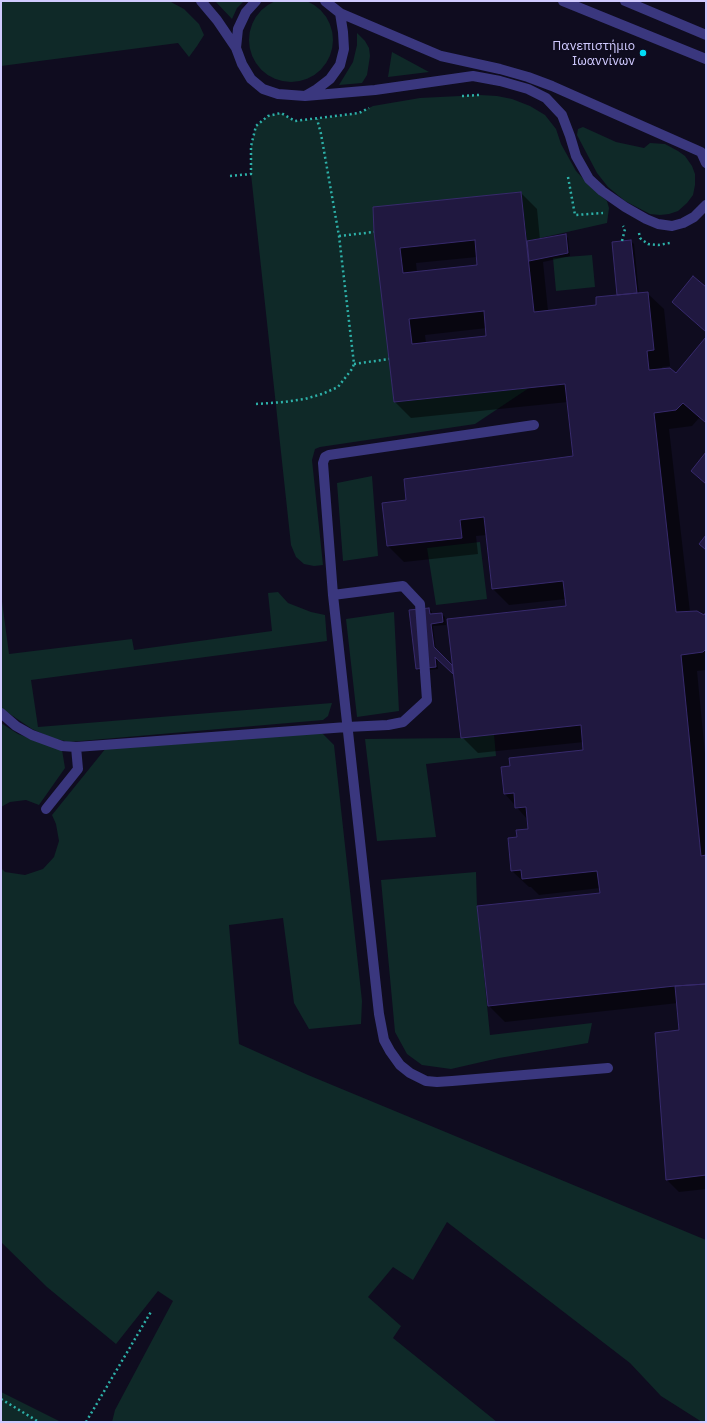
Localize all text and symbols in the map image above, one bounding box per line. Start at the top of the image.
place label: Πανεπιστήμιο Ιωαννίνων [552,38,635,69]
marker: Πανεπιστήμιο Ιωαννίνων [638,48,648,58]

